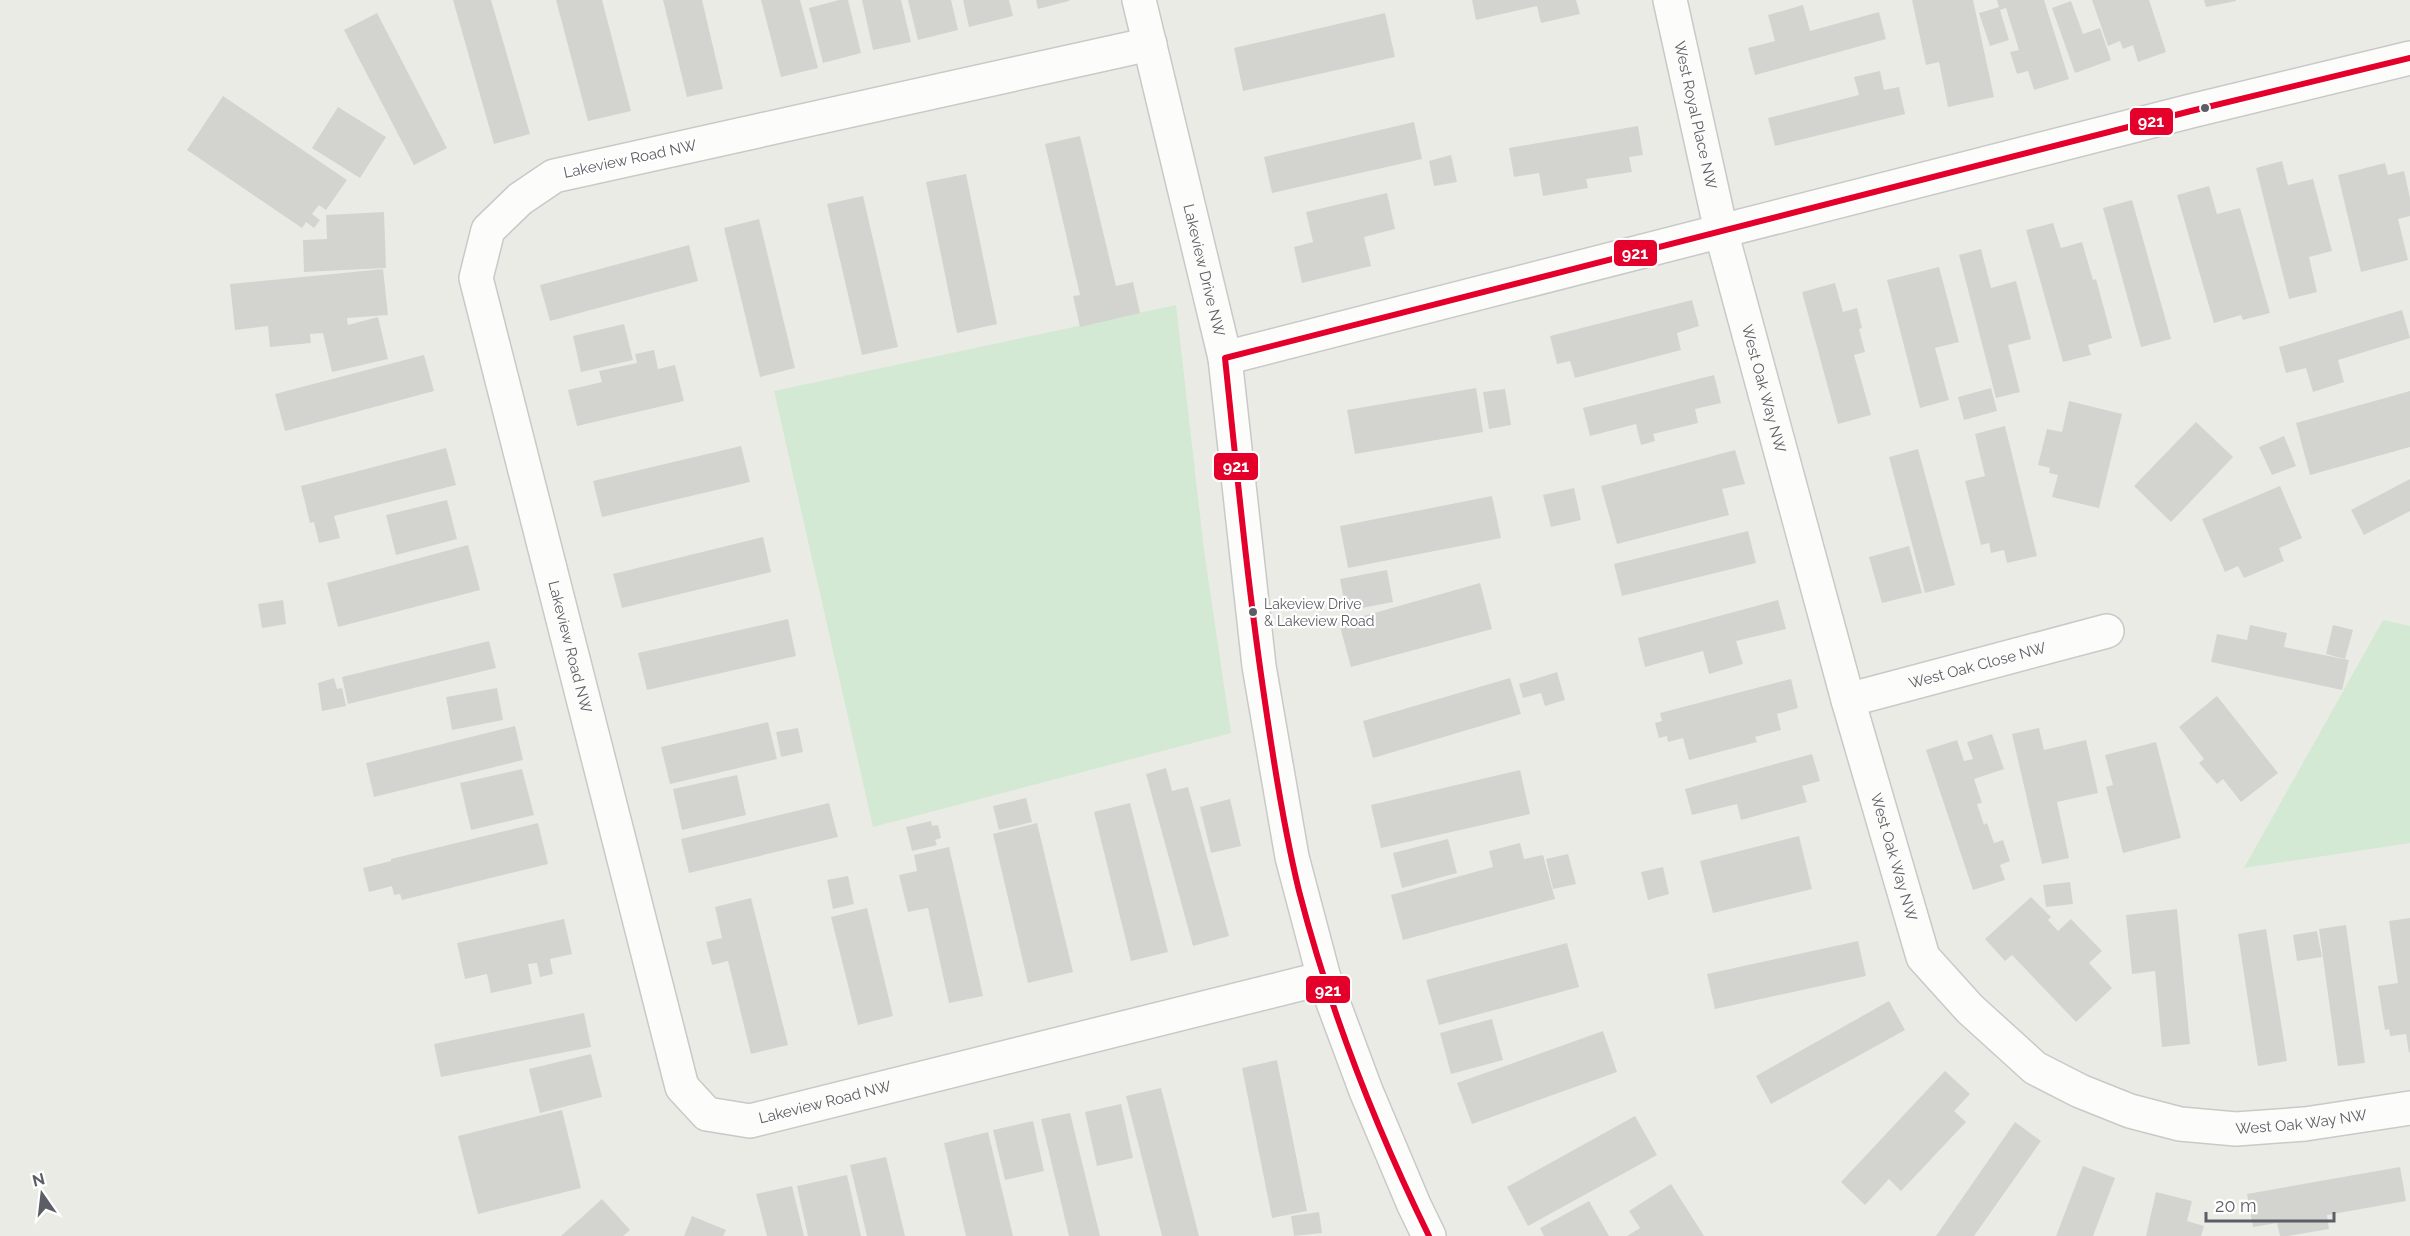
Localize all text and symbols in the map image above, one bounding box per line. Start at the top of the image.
street label: West Royal Place NW [1670,39,1721,191]
unlabelled marker [2199,102,2211,114]
line badge: 921 [2129,107,2174,136]
text: 921 [2138,112,2164,131]
street label: Lakeview Road NW [562,136,698,182]
street label: Lakeview Drive NW [1179,202,1229,339]
line badge: 921 [1613,239,1658,267]
text: 921 [1622,244,1648,263]
street label: West Oak Way NW [1738,323,1790,455]
line badge: 921 [1213,452,1259,481]
text: 921 [1223,457,1249,476]
street label: Lakeview Road NW [544,579,595,715]
place label: Lakeview Drive & Lakeview Road [1264,596,1374,629]
marker: Lakeview Drive & Lakeview Road [1247,606,1259,618]
street label: West Oak Close NW [1907,639,2048,692]
street label: West Oak Way NW [1867,791,1921,923]
line badge: 921 [1305,975,1351,1004]
text: 921 [1315,981,1341,1000]
street label: Lakeview Road NW [757,1077,893,1127]
street label: West Oak Way NW [2235,1106,2368,1138]
north arrow [12,1164,72,1224]
text: N [30,1169,47,1191]
scale bar [2206,1185,2334,1223]
text: 20 m [2215,1195,2257,1216]

